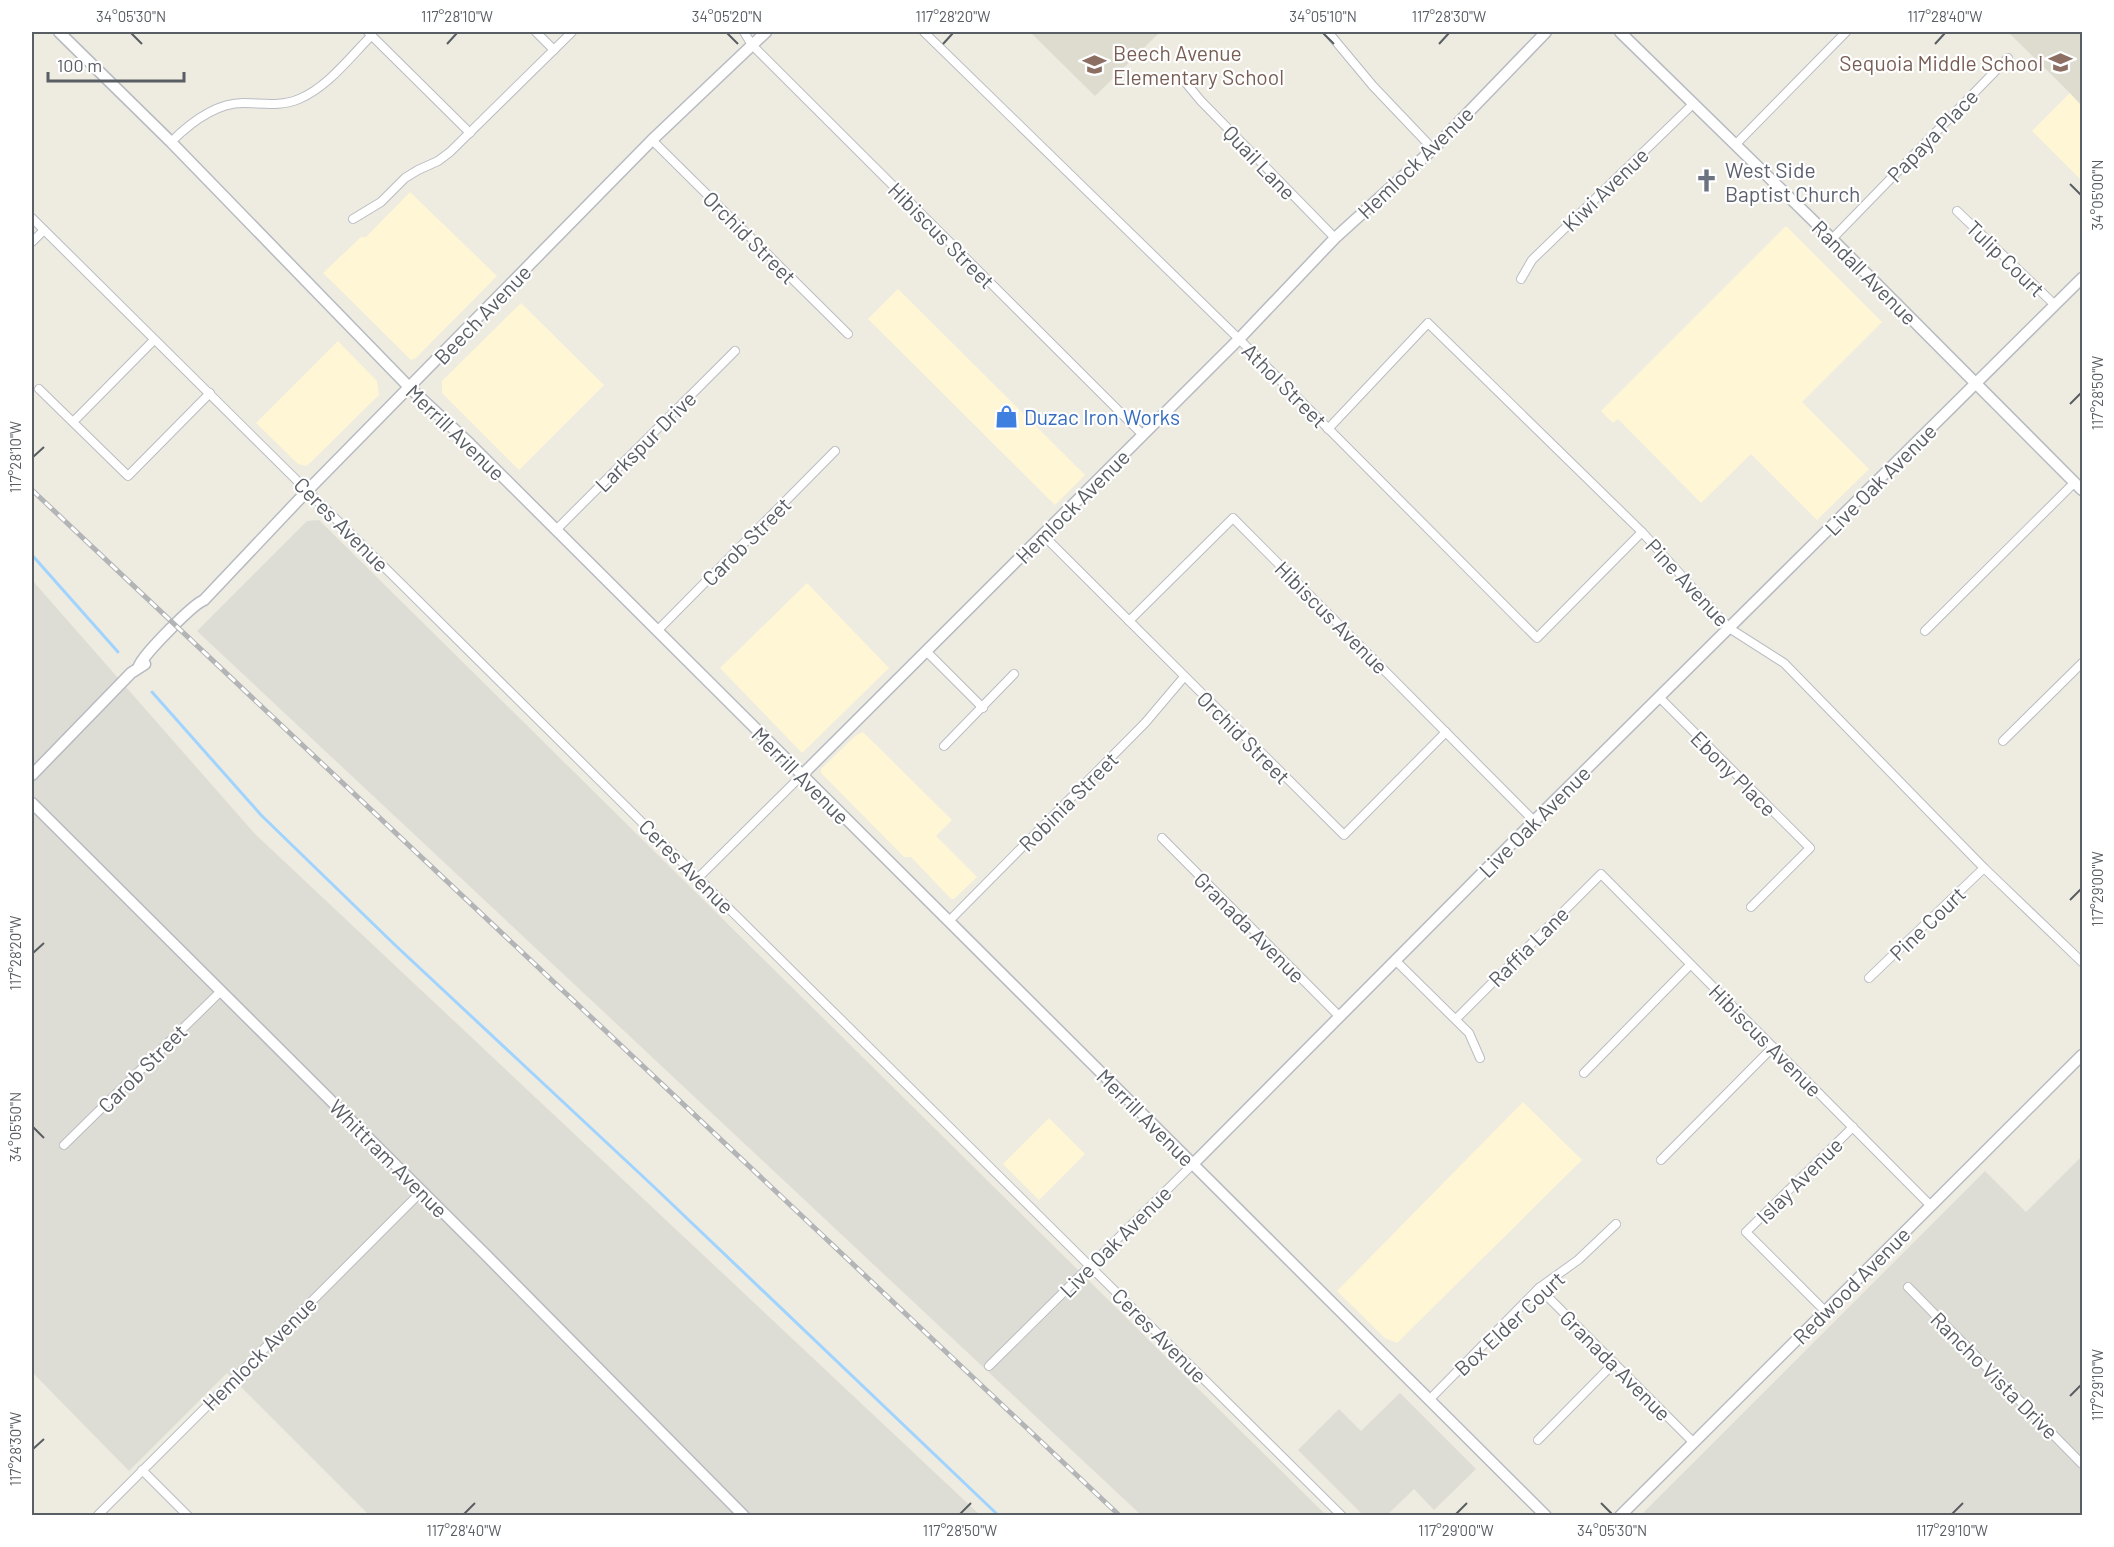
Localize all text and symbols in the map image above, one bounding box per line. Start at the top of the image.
text: 34°05'30"N [96,7,166,25]
text: 117°28'10"W [421,7,493,25]
text: 34°05'20"N [692,7,762,25]
text: 117°28'20"W [916,7,990,25]
text: 34°05'10"N [1289,7,1357,25]
text: 117°28'30"W [1412,7,1486,25]
text: 117°28'40"W [1908,7,1982,25]
place label: Beech Avenue Elementary School [1113,40,1284,89]
scale bar [48,45,184,83]
school or university icon: Sequoia Middle School [2048,49,2074,75]
place label: Sequoia Middle School [1839,50,2043,75]
school or university icon: Beech Avenue Elementary School [1082,51,1108,77]
text: 100 m [57,54,102,76]
street label: Papaya Place [1881,83,1983,187]
street label: Hemlock Avenue [1352,101,1478,223]
street label: Quail Lane [1219,120,1301,204]
street label: Kiwi Avenue [1557,142,1653,236]
place label: West Side Baptist Church [1725,157,1860,206]
text: 34°05'00"N [2088,160,2106,230]
church icon: West Side Baptist Church [1694,168,1720,194]
street label: Hibiscus Street [884,177,1000,293]
street label: Orchid Street [698,185,802,289]
street label: Randall Avenue [1808,215,1922,329]
street label: Tulip Court [1962,215,2050,301]
street label: Beech Avenue [428,259,536,369]
street label: Athol Street [1238,338,1332,432]
text: 117°28'50"W [2088,356,2106,430]
street label: Merrill Avenue [401,379,511,485]
street label: Larkspur Drive [589,385,701,497]
shop icon: Duzac Iron Works [993,403,1019,429]
place label: Duzac Iron Works [1024,404,1180,429]
street label: Live Oak Avenue [1819,418,1941,540]
text: 117°28'10"W [6,421,24,493]
street label: Hemlock Avenue [1010,444,1134,568]
street label: Ceres Avenue [289,471,395,577]
street label: Carob Street [696,491,796,591]
street label: Pine Avenue [1641,533,1735,631]
street label: Hibiscus Avenue [1270,555,1394,679]
street label: Orchid Street [1192,685,1296,789]
street label: Merrill Avenue [747,721,855,829]
street label: Ebony Place [1686,725,1782,821]
street label: Robinia Street [1013,746,1123,856]
street label: Live Oak Avenue [1473,760,1595,882]
street label: Ceres Avenue [634,813,740,919]
text: 117°29'00"W [2088,851,2106,927]
street label: Granada Avenue [1189,866,1311,988]
street label: Pine Court [1884,881,1970,965]
street label: Raffia Lane [1483,901,1573,991]
text: 117°28'20"W [6,916,24,990]
street label: Hibiscus Avenue [1704,978,1828,1102]
street label: Carob Street [92,1018,192,1118]
street label: Merrill Avenue [1092,1063,1200,1171]
text: 34°05'50"N [6,1092,24,1162]
street label: Whittram Avenue [325,1094,453,1222]
street label: Islay Avenue [1751,1132,1847,1228]
street label: Live Oak Avenue [1054,1180,1176,1302]
street label: Redwood Avenue [1787,1221,1915,1349]
street label: Box Elder Court [1449,1266,1569,1380]
street label: Ceres Avenue [1107,1282,1213,1388]
street label: Hemlock Avenue [197,1291,321,1415]
street label: Granada Avenue [1555,1304,1677,1426]
street label: Rancho Vista Drive [1926,1306,2064,1444]
text: 117°29'10"W [2088,1349,2106,1421]
text: 117°28'30"W [6,1412,24,1486]
text: 117°28'40"W [427,1521,501,1539]
text: 117°28'50"W [923,1521,997,1539]
text: 117°29'00"W [1418,1521,1494,1539]
text: 34°05'30"N [1577,1521,1647,1539]
text: 117°29'10"W [1916,1521,1988,1539]

